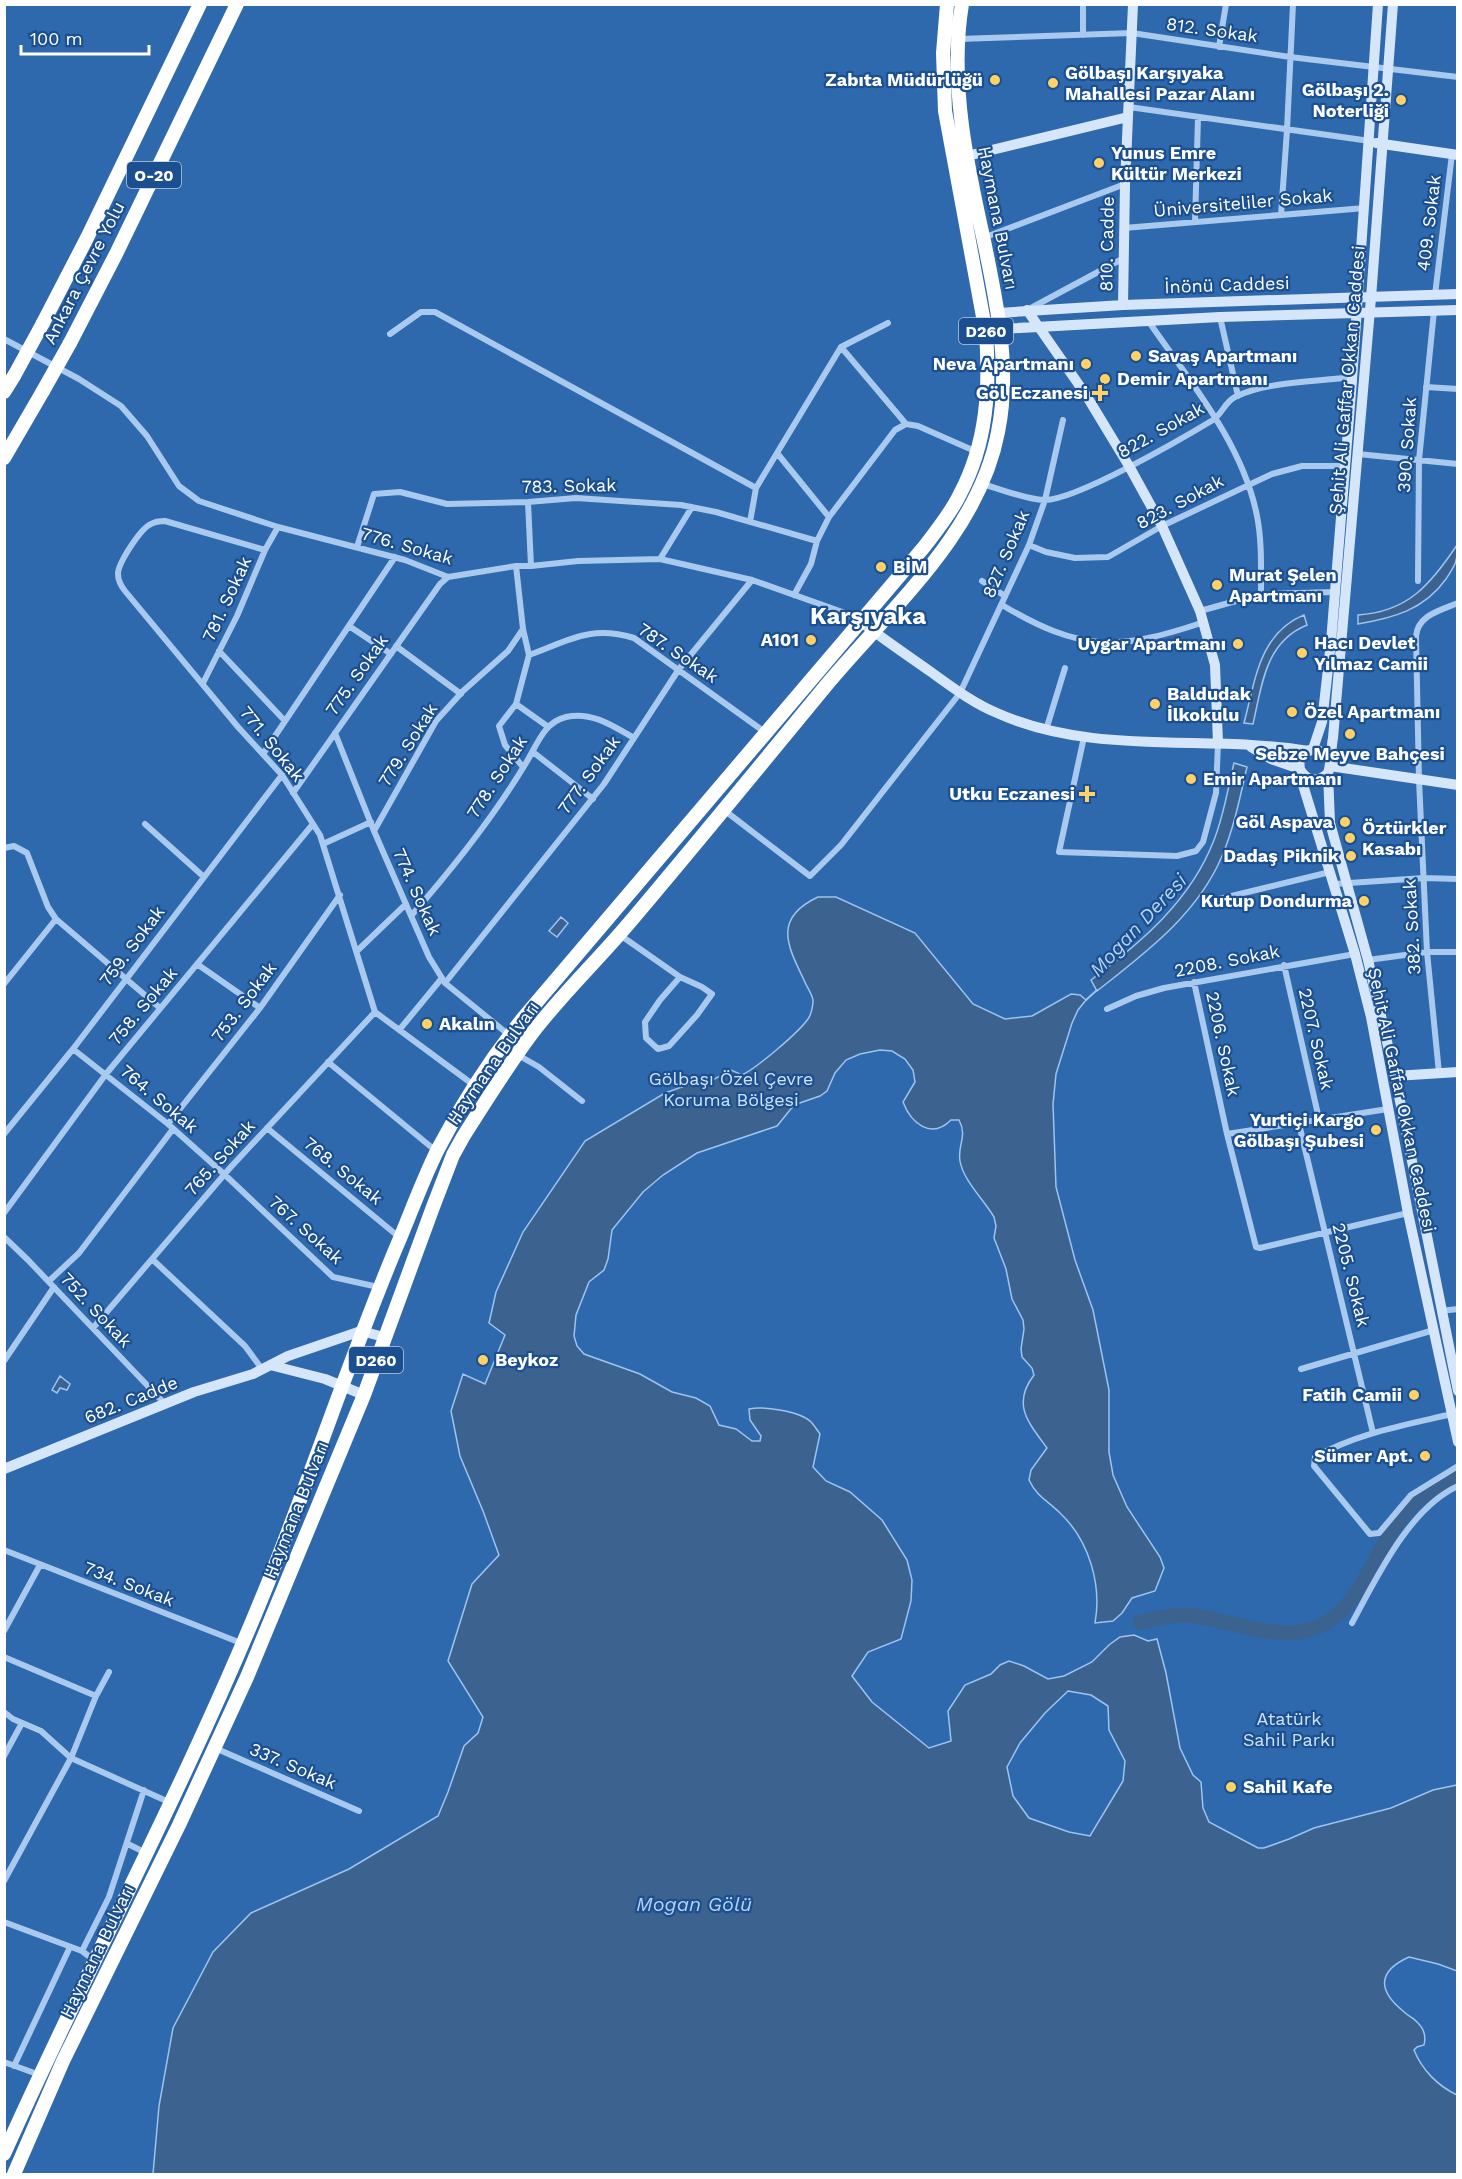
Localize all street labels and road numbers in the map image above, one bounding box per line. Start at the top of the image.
street label: 812. Sokak [1165,13,1259,46]
street label: Haymana Bulvarı [974,144,1023,292]
road number: O-20 [127,162,181,188]
street label: 409. Sokak [1412,174,1445,272]
street label: Üniversiteliler Sokak [1153,184,1333,221]
street label: 810. Cadde [1095,196,1118,292]
street label: Ankara Çevre Yolu [38,198,129,348]
street label: Şehit Ali Gaffar Okkan Caddesi [1324,245,1369,515]
street label: İnönü Caddesi [1164,272,1290,297]
road number: D260 [959,318,1013,344]
street label: 390. Sokak [1393,396,1420,494]
street label: 822. Sokak [1114,397,1208,462]
street label: 823. Sokak [1133,470,1227,533]
street label: 783. Sokak [521,474,616,497]
street label: 827. Sokak [978,507,1033,601]
street label: 776. Sokak [359,522,455,569]
street label: 781. Sokak [198,553,255,645]
street label: 787. Sokak [634,618,722,687]
street label: 775. Sokak [321,630,392,719]
street label: 779. Sokak [374,699,442,790]
street label: 771. Sokak [236,702,309,786]
street label: 778. Sokak [462,731,531,822]
street label: 777. Sokak [553,731,624,818]
street label: 774. Sokak [389,845,446,939]
street label: 382. Sokak [1399,879,1424,975]
street label: 759. Sokak [95,901,169,990]
street label: 2208. Sokak [1172,940,1281,981]
street label: 753. Sokak [207,958,281,1046]
street label: 758. Sokak [104,962,181,1049]
street label: Şehit Ali Gaffar Okkan Caddesi [1364,966,1441,1234]
street label: 2207. Sokak [1295,986,1338,1092]
street label: 2206. Sokak [1202,989,1245,1098]
street label: Haymana Bulvarı [442,997,543,1129]
street label: 764. Sokak [116,1060,203,1137]
street label: 765. Sokak [180,1115,259,1200]
street label: 768. Sokak [300,1132,387,1209]
street label: 767. Sokak [265,1191,348,1268]
street label: 2205. Sokak [1328,1221,1375,1329]
street label: 752. Sokak [56,1268,136,1351]
road number: D260 [349,1347,403,1373]
street label: 682. Cadde [81,1371,181,1428]
street label: Haymana Bulvarı [258,1438,333,1581]
street label: 734. Sokak [81,1557,177,1610]
street label: 337. Sokak [247,1738,340,1793]
street label: Haymana Bulvarı [55,1881,138,2021]

